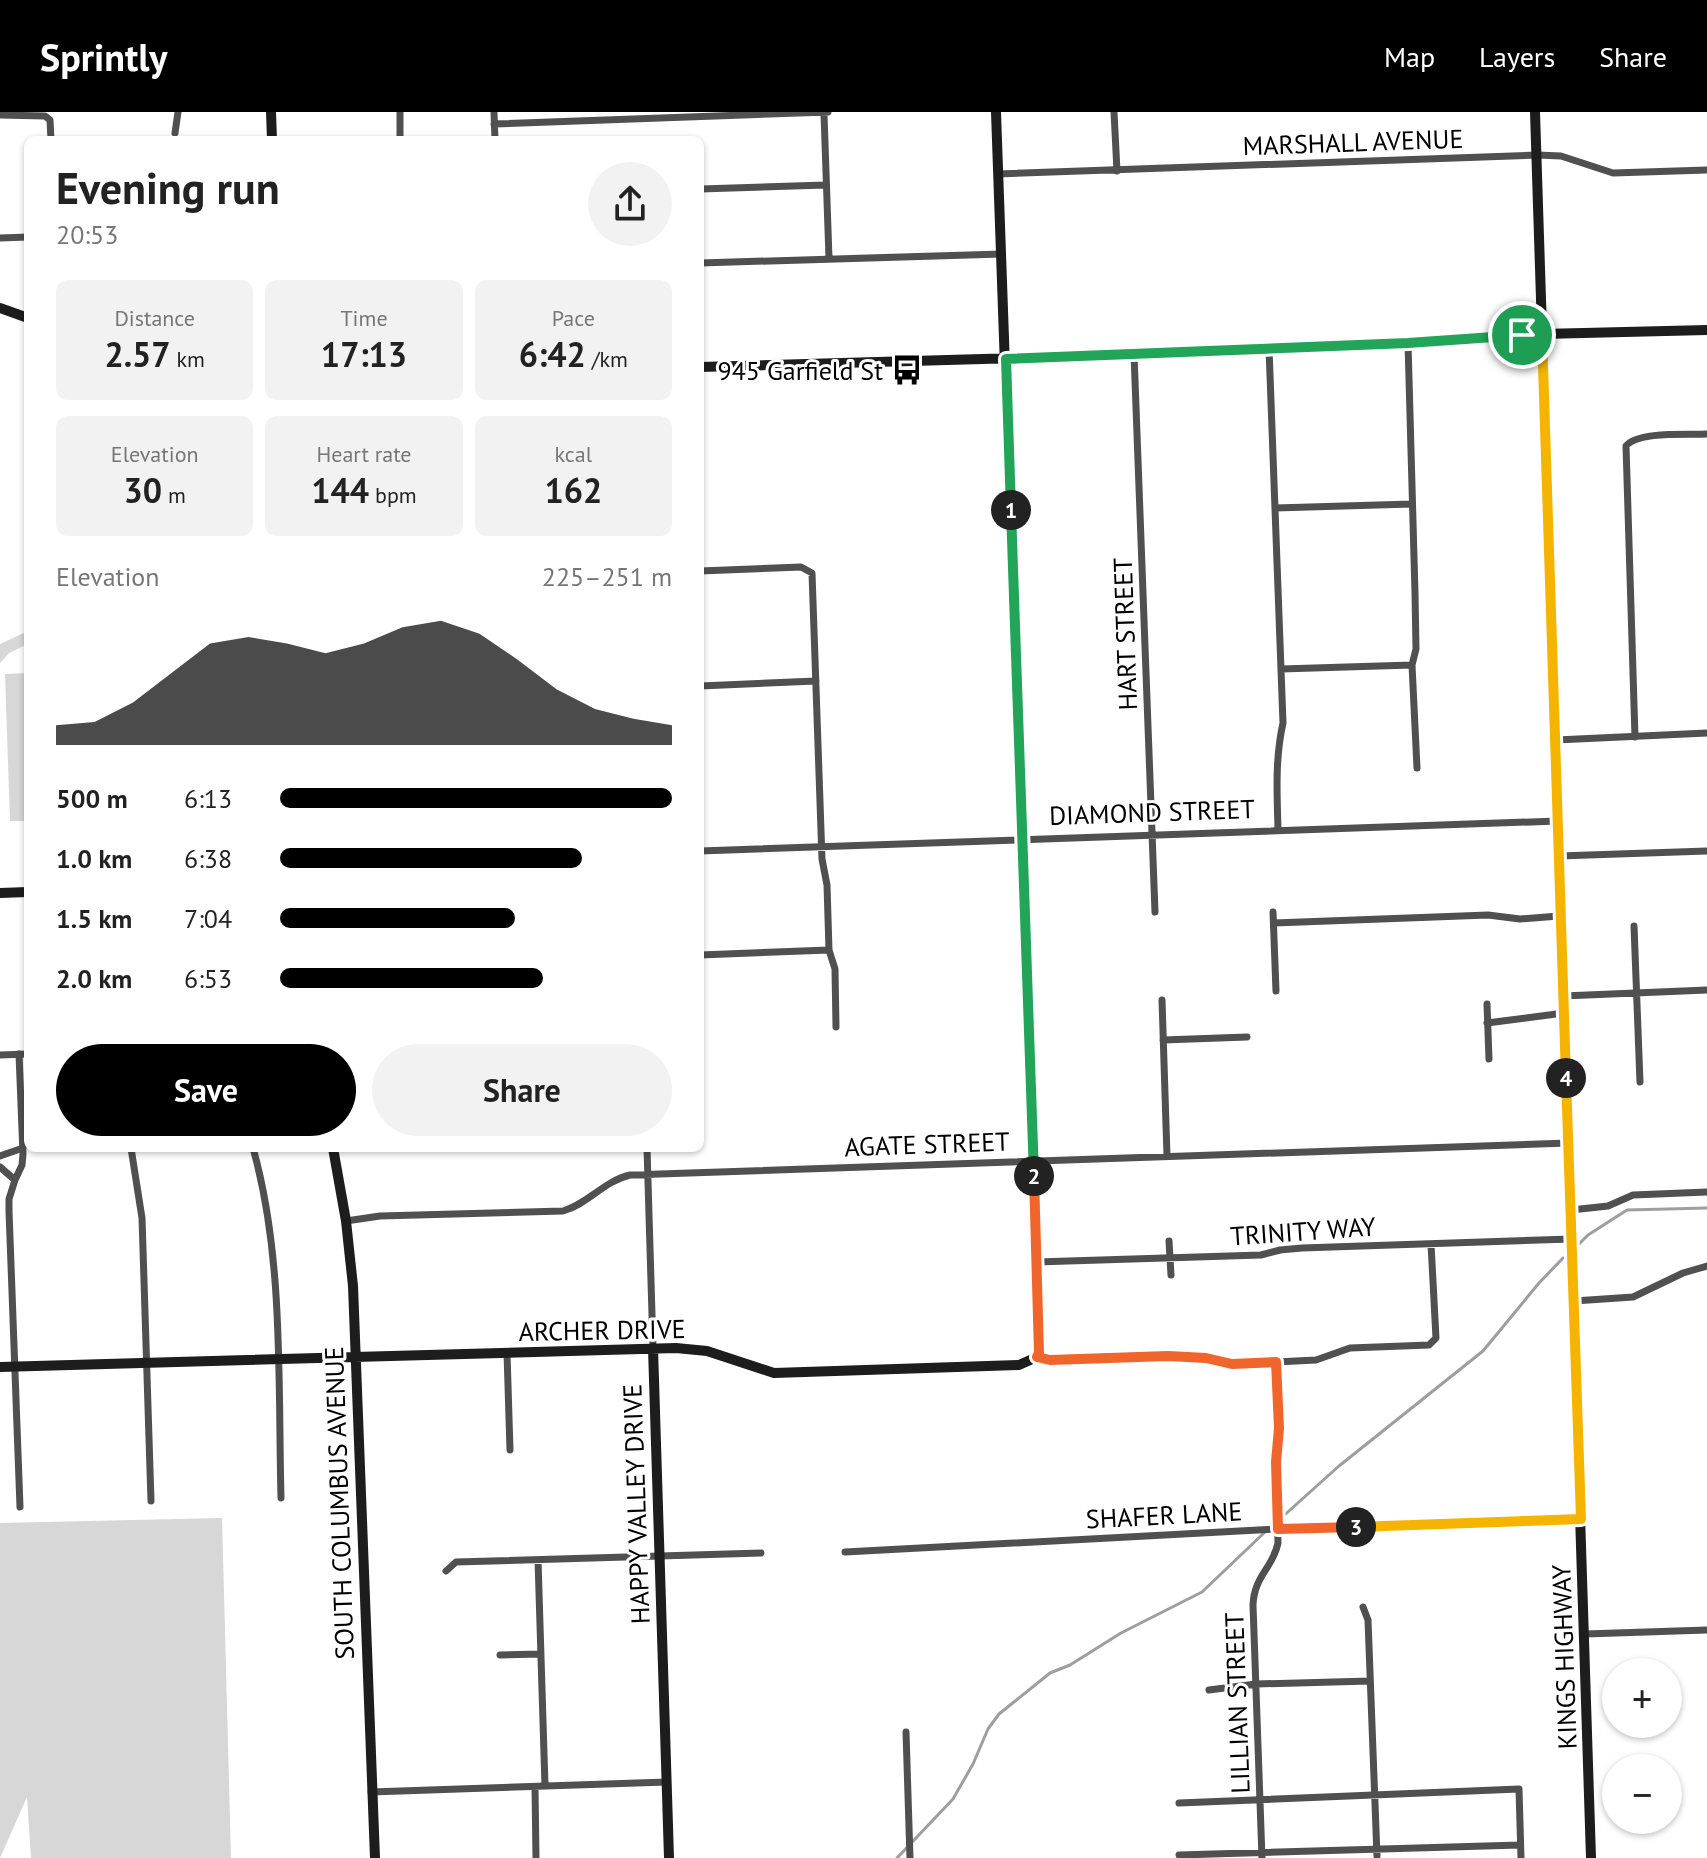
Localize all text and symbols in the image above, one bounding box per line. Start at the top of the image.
text: Sprintly [40,32,168,81]
text: Map [1384,38,1435,75]
text: Layers [1479,38,1555,75]
text: Share [1599,38,1667,75]
street label: MARSHALL AVENUE [1242,122,1464,162]
text: Evening run [56,159,280,216]
button: share [588,162,672,246]
text: 20:53 [56,218,118,251]
pin [1488,301,1556,369]
text: Distance [114,304,195,332]
text: Time [340,304,388,332]
text: Pace [552,304,595,332]
icon: arrive [1500,313,1544,357]
text: 2.57 [104,332,171,376]
text: 17:13 [321,332,407,376]
text: 6:42 [519,332,586,376]
text: km [171,345,205,373]
text: /km [586,345,628,373]
bus stop icon: 945 Garfield St [890,353,924,387]
place label: 945 Garfield St [718,354,883,387]
text: Elevation [111,440,198,468]
text: Heart rate [316,440,412,468]
text: kcal [555,440,592,468]
text: 30 [124,468,162,512]
text: 144 [311,468,369,512]
text: 162 [544,468,602,512]
text: m [162,481,186,509]
text: bpm [369,481,417,509]
pin: 1 [991,490,1031,530]
text: 1 [1005,496,1017,524]
street label: HART STREET [1106,557,1144,711]
text: Elevation [56,560,160,593]
text: 225–251 m [542,560,672,593]
text: 500 m [56,782,128,815]
text: 6:13 [184,782,232,815]
street label: DIAMOND STREET [1049,792,1255,832]
text: 1.0 km [56,842,132,875]
text: 6:38 [184,842,232,875]
text: 1.5 km [56,902,132,935]
text: 7:04 [184,902,232,935]
text: 2.0 km [56,962,132,995]
text: 6:53 [184,962,232,995]
button: Save [56,1044,356,1136]
button: Share [372,1044,672,1136]
pin: 4 [1546,1058,1586,1098]
text: 4 [1560,1064,1572,1092]
street label: AGATE STREET [844,1125,1010,1163]
pin: 2 [1014,1156,1054,1196]
text: 2 [1028,1162,1040,1190]
street label: TRINITY WAY [1229,1209,1377,1253]
street label: ARCHER DRIVE [518,1312,686,1348]
street label: SOUTH COLUMBUS AVENUE [317,1346,361,1660]
street label: HAPPY VALLEY DRIVE [615,1383,657,1625]
street label: SHAFER LANE [1085,1494,1243,1536]
pin: 3 [1336,1507,1376,1547]
text: 3 [1350,1513,1362,1541]
street label: KINGS HIGHWAY [1544,1564,1584,1750]
street label: LILLIAN STREET [1217,1612,1257,1794]
map controls [1602,1658,1682,1834]
button: + [1602,1658,1682,1738]
button: − [1602,1754,1682,1834]

